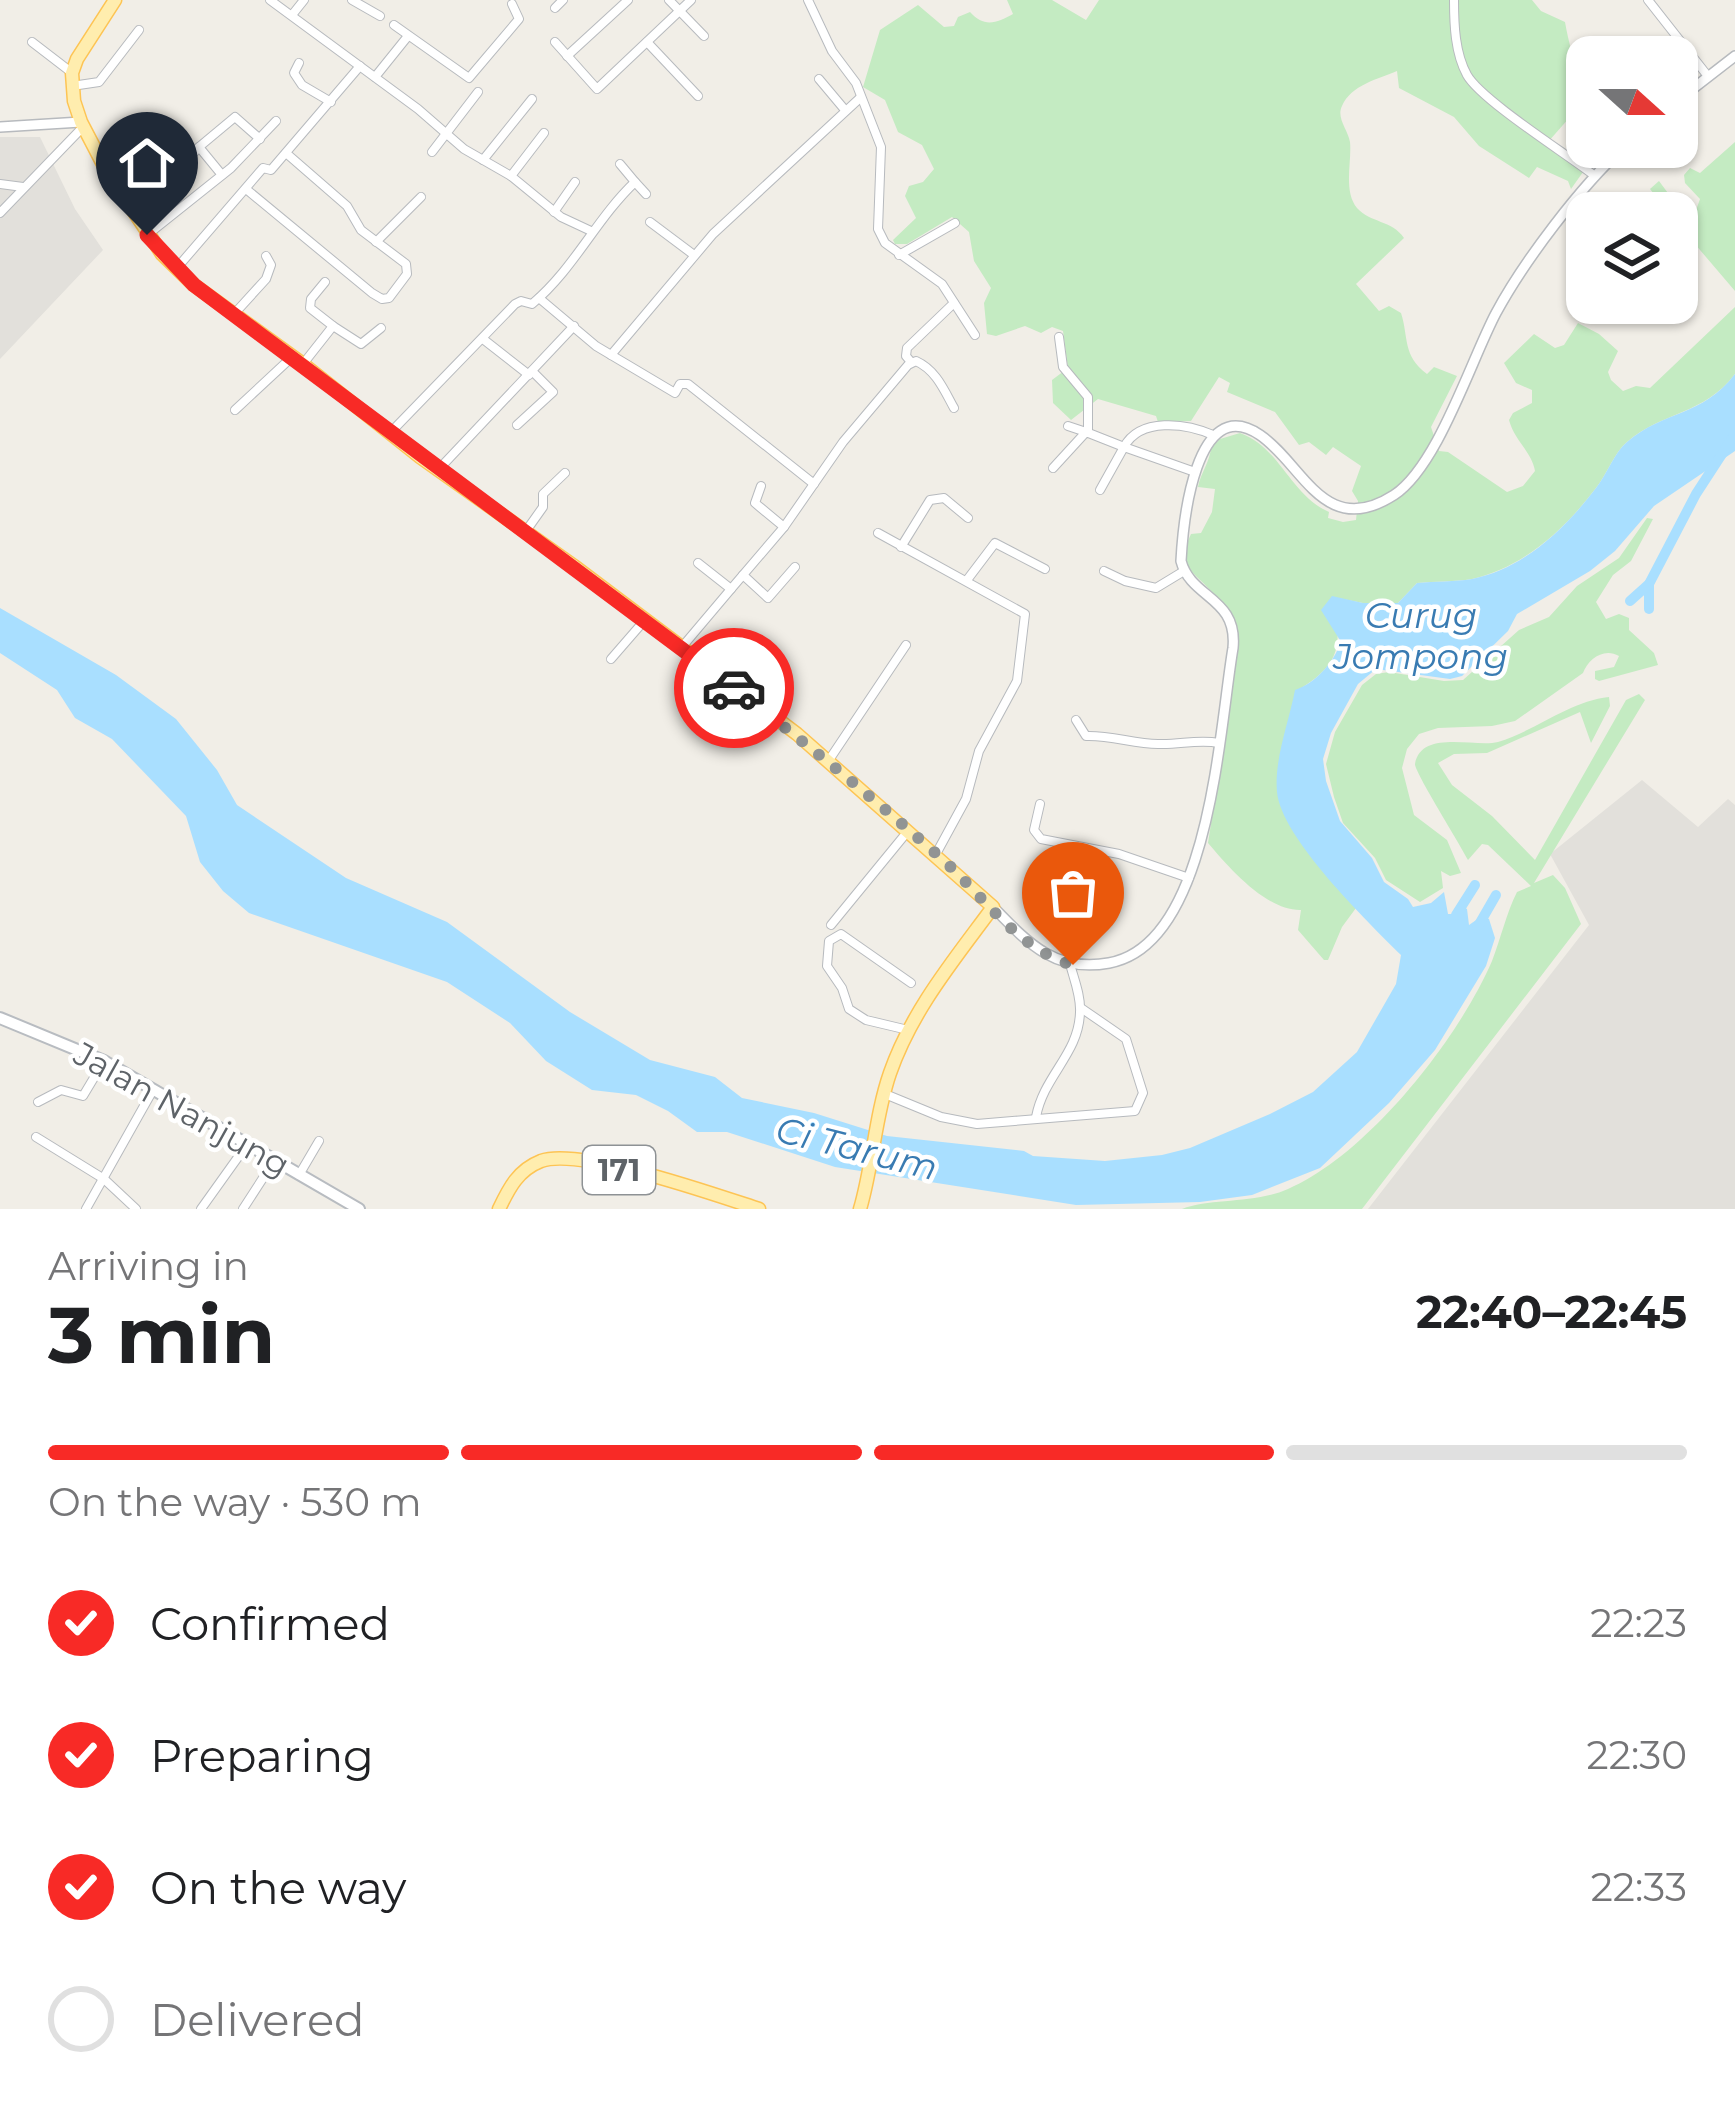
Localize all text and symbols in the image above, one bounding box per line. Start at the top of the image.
north arrow [1566,36,1698,168]
map controls [1566,36,1698,324]
pin [96,112,198,235]
icon: home [114,130,180,196]
button: layers [1566,192,1698,324]
water label: Curug Jompong [1332,593,1508,678]
courier [674,628,794,748]
icon: car [701,655,767,721]
pin [1022,842,1124,965]
icon: bag [1040,860,1106,926]
street label: Jalan Nanjung [66,1033,297,1185]
water label: Ci Tarum [772,1107,942,1189]
road number: 171 [583,1146,655,1194]
text: Arriving in [48,1242,249,1290]
text: 22:40–22:45 [1416,1284,1687,1339]
text: 3 min [48,1287,275,1383]
text: On the way · 530 m [48,1478,422,1526]
icon: check [48,1590,114,1656]
text: Confirmed [150,1596,390,1651]
text: 22:23 [1590,1599,1687,1647]
icon: check [48,1722,114,1788]
text: Preparing [150,1728,374,1783]
text: 22:30 [1587,1731,1687,1779]
icon: check [48,1854,114,1920]
text: On the way [150,1860,406,1915]
text: 22:33 [1591,1863,1687,1911]
text: Delivered [150,1992,365,2047]

